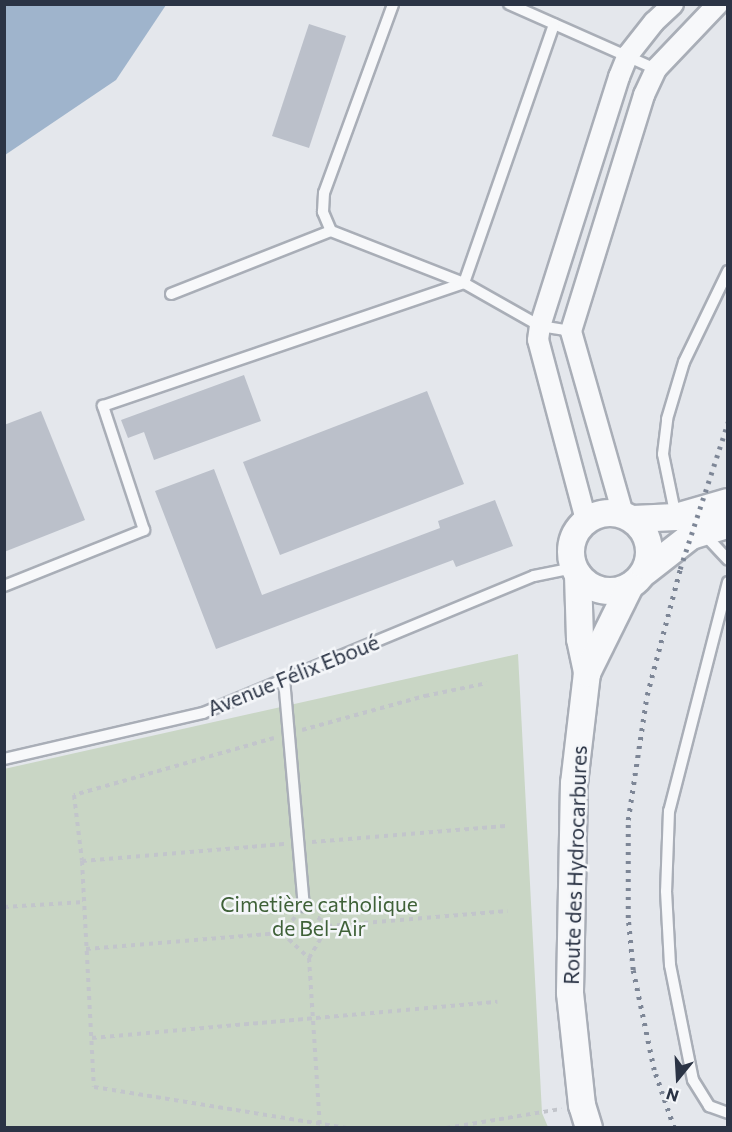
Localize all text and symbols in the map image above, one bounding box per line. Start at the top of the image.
street label: Avenue Félix Eboué [204,629,382,721]
street label: Route des Hydrocarbures [558,745,592,985]
park label: Cimetière catholique de Bel-Air [220,891,418,941]
north arrow [648,1048,708,1108]
text: N [664,1085,681,1106]

